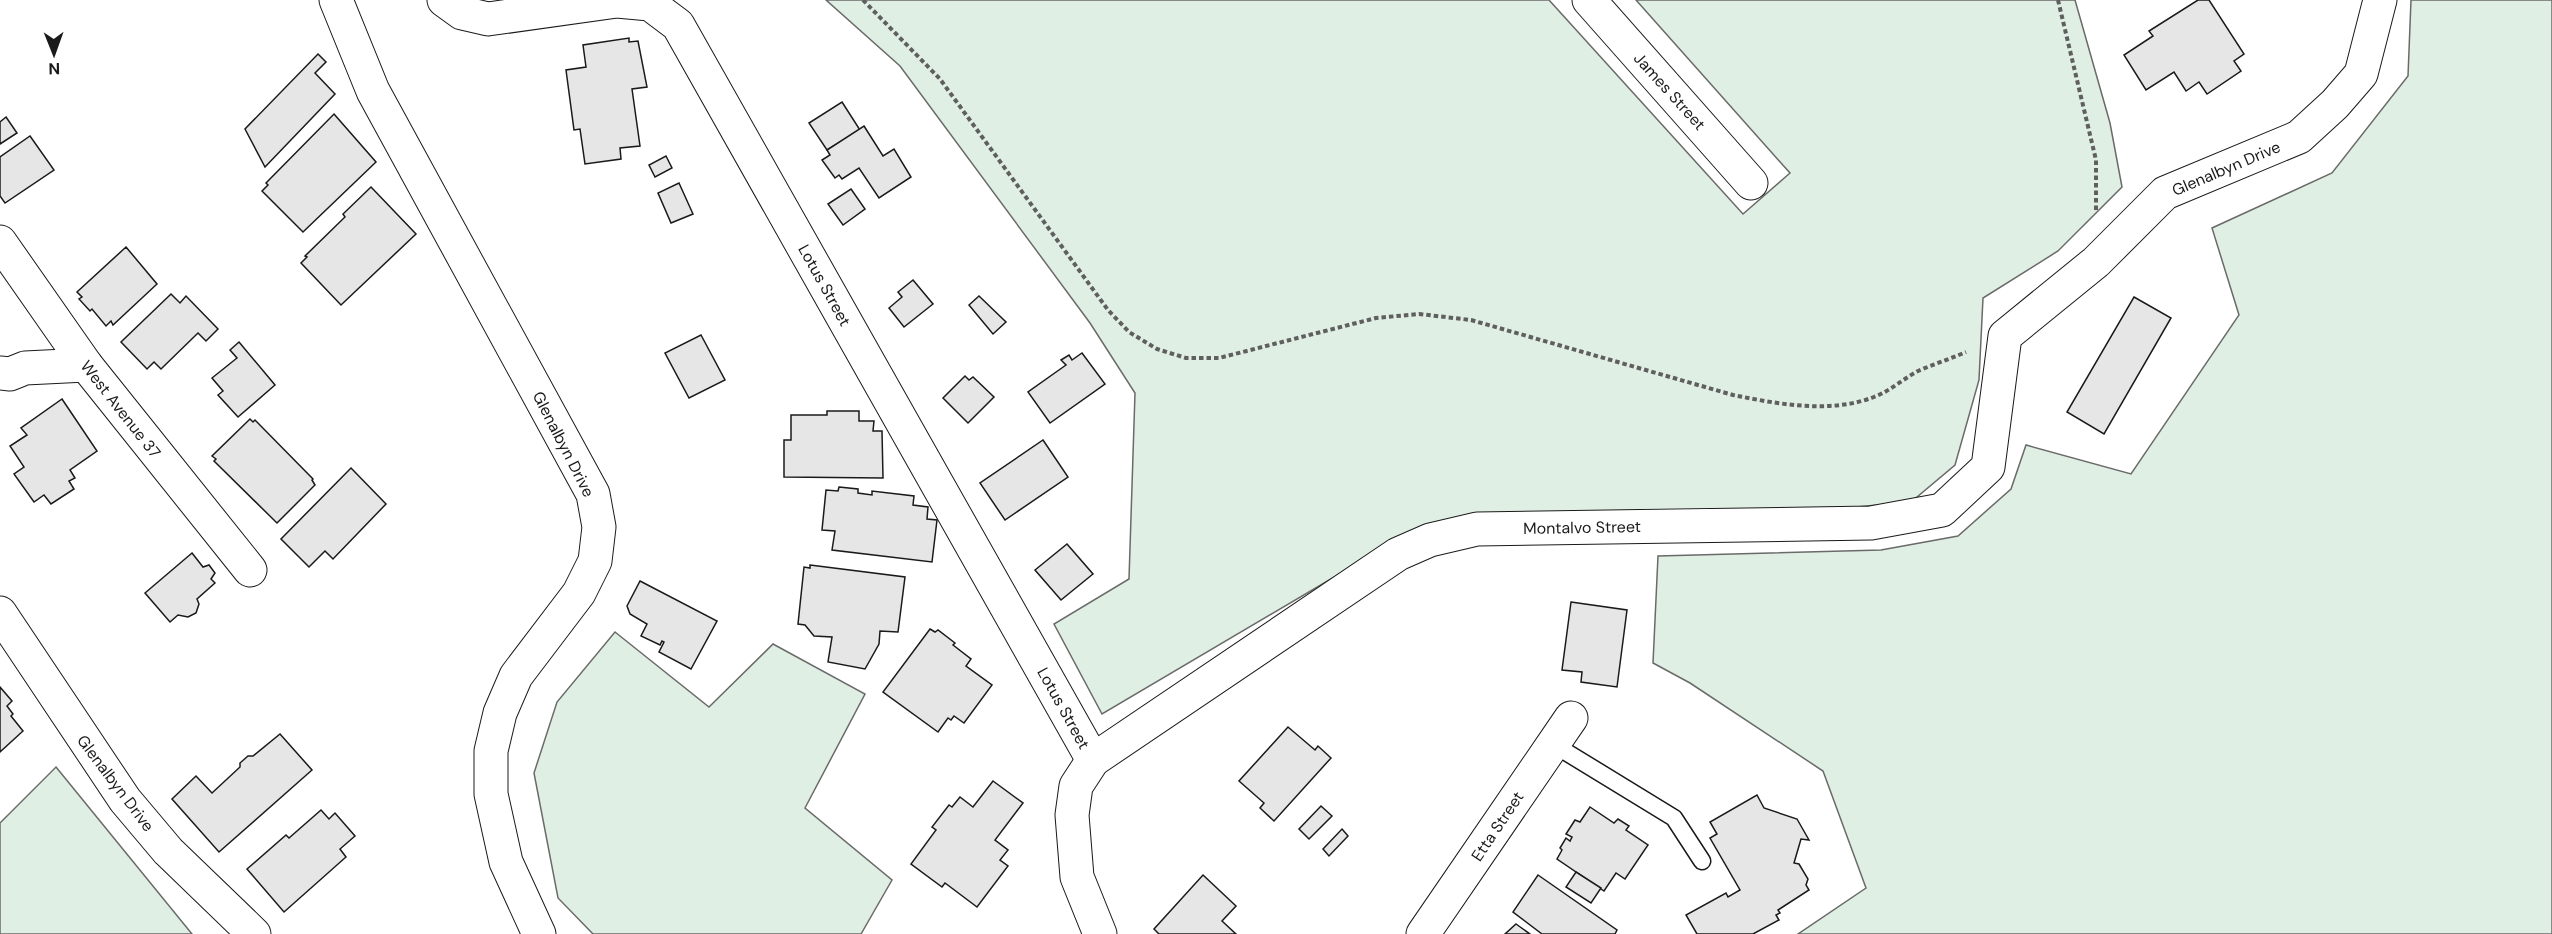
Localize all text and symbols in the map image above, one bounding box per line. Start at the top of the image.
north arrow [24,24,84,84]
street label: James Street [1629,48,1710,135]
text: N [48,58,60,79]
street label: Glenalbyn Drive [2169,136,2284,201]
street label: Lotus Street [793,241,856,330]
street label: West Avenue 37 [76,356,165,462]
street label: Glenalbyn Drive [528,388,599,501]
street label: Montalvo Street [1523,516,1641,539]
street label: Lotus Street [1032,664,1095,753]
street label: Glenalbyn Drive [72,731,159,836]
street label: Etta Street [1466,787,1528,865]

